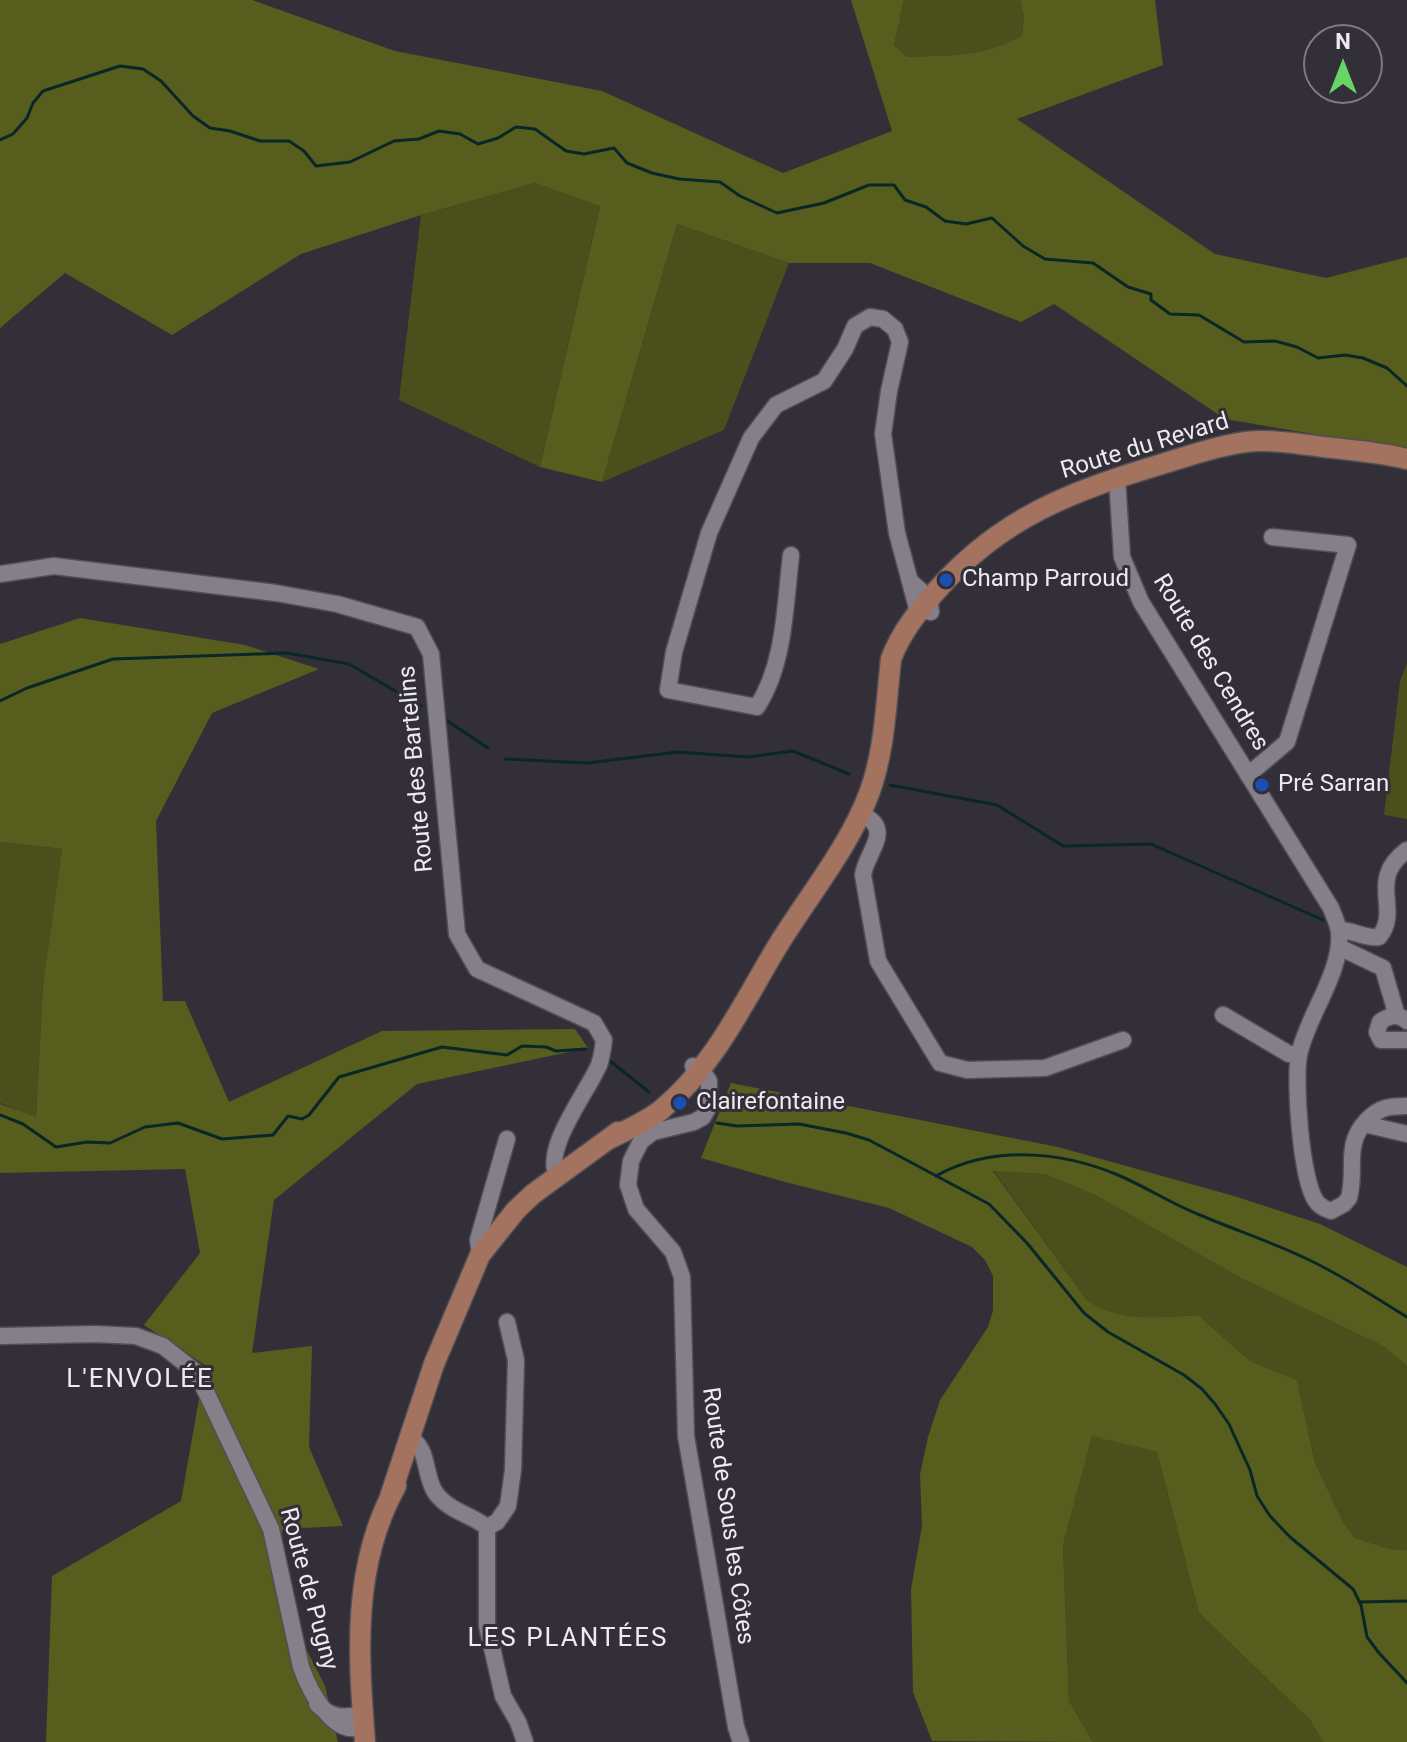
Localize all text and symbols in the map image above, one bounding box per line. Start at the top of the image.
north arrow [1303,24,1383,104]
text: N [1335,29,1351,54]
street label: Route du Revard [1057,408,1233,486]
place label: Champ Parroud [962,566,1129,594]
street label: Route des Cendres [1146,569,1274,757]
marker: Champ Parroud [937,571,955,589]
street label: Route des Bartelins [394,664,440,874]
place label: Pré Sarran [1278,771,1389,799]
marker: Pré Sarran [1253,776,1271,794]
place label: Clairefontaine [696,1089,845,1117]
marker: Clairefontaine [671,1094,689,1112]
district label: L'ENVOLÉE [66,1364,214,1396]
street label: Route de Sous les Côtes [695,1386,759,1646]
street label: Route de Pugny [272,1505,344,1673]
district label: LES PLANTÉES [468,1623,668,1655]

